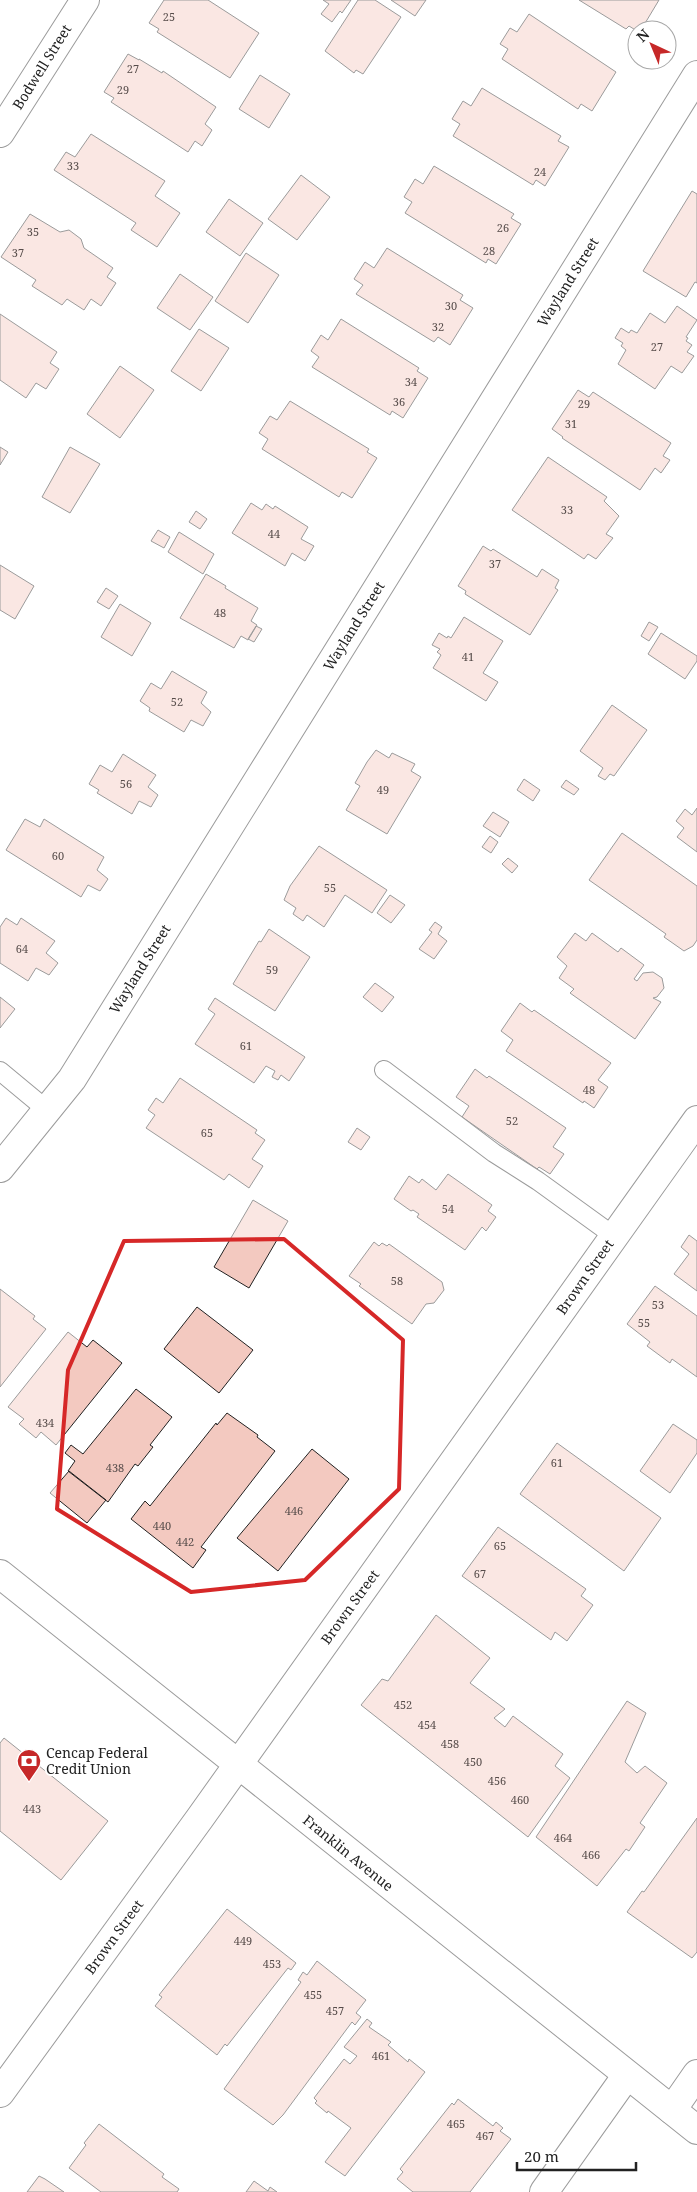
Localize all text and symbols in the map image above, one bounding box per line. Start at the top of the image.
house number: 25 [163,9,175,24]
north arrow [627,20,677,70]
street label: Bodwell Street [8,21,75,113]
text: N [632,25,653,46]
house number: 27 [127,61,139,76]
house number: 29 [117,82,129,97]
house number: 33 [67,158,79,173]
house number: 24 [534,164,546,179]
house number: 26 [497,220,509,235]
house number: 35 [27,224,39,239]
street label: Wayland Street [533,234,603,330]
house number: 28 [483,243,495,258]
house number: 37 [12,245,24,260]
house number: 30 [445,298,457,313]
house number: 32 [432,319,444,334]
house number: 27 [651,339,663,354]
house number: 34 [405,374,417,389]
house number: 36 [393,394,405,409]
house number: 29 [578,396,590,411]
house number: 31 [565,416,577,431]
house number: 33 [561,502,573,517]
house number: 44 [268,526,280,541]
house number: 37 [489,556,501,571]
street label: Wayland Street [319,578,389,674]
house number: 48 [214,605,226,620]
house number: 41 [462,649,474,664]
house number: 52 [171,694,183,709]
house number: 56 [120,776,132,791]
house number: 49 [377,782,389,797]
house number: 60 [52,848,64,863]
house number: 55 [324,880,336,895]
street label: Wayland Street [105,921,175,1017]
house number: 64 [16,941,28,956]
house number: 59 [266,962,278,977]
house number: 61 [240,1038,252,1053]
house number: 48 [583,1082,595,1097]
house number: 52 [506,1113,518,1128]
house number: 65 [201,1125,213,1140]
house number: 54 [442,1201,454,1216]
street label: Brown Street [552,1235,618,1318]
house number: 58 [391,1273,403,1288]
house number: 53 [652,1297,664,1312]
house number: 55 [638,1315,650,1330]
house number: 434 [36,1415,54,1430]
house number: 61 [551,1455,563,1470]
house number: 438 [106,1460,124,1475]
house number: 446 [285,1503,303,1518]
house number: 440 [153,1518,171,1533]
house number: 442 [176,1534,194,1549]
house number: 65 [494,1538,506,1553]
street label: Brown Street [316,1566,383,1648]
house number: 67 [474,1566,486,1581]
house number: 452 [394,1697,412,1712]
house number: 454 [418,1717,436,1732]
house number: 458 [441,1736,459,1751]
place label: Cencap Federal Credit Union [46,1743,149,1778]
bank icon: Cencap Federal Credit Union [16,1748,42,1782]
house number: 450 [464,1754,482,1769]
house number: 456 [488,1773,506,1788]
house number: 460 [511,1792,529,1807]
house number: 443 [23,1801,41,1816]
street label: Franklin Avenue [299,1810,398,1895]
house number: 464 [554,1830,572,1845]
house number: 466 [582,1847,600,1862]
street label: Brown Street [80,1896,147,1978]
house number: 449 [234,1933,252,1948]
house number: 453 [263,1956,281,1971]
house number: 455 [304,1987,322,2002]
house number: 457 [326,2003,344,2018]
house number: 461 [372,2048,390,2063]
house number: 465 [447,2116,465,2131]
house number: 467 [476,2128,494,2143]
scale bar [517,2140,636,2172]
text: 20 m [524,2146,559,2166]

